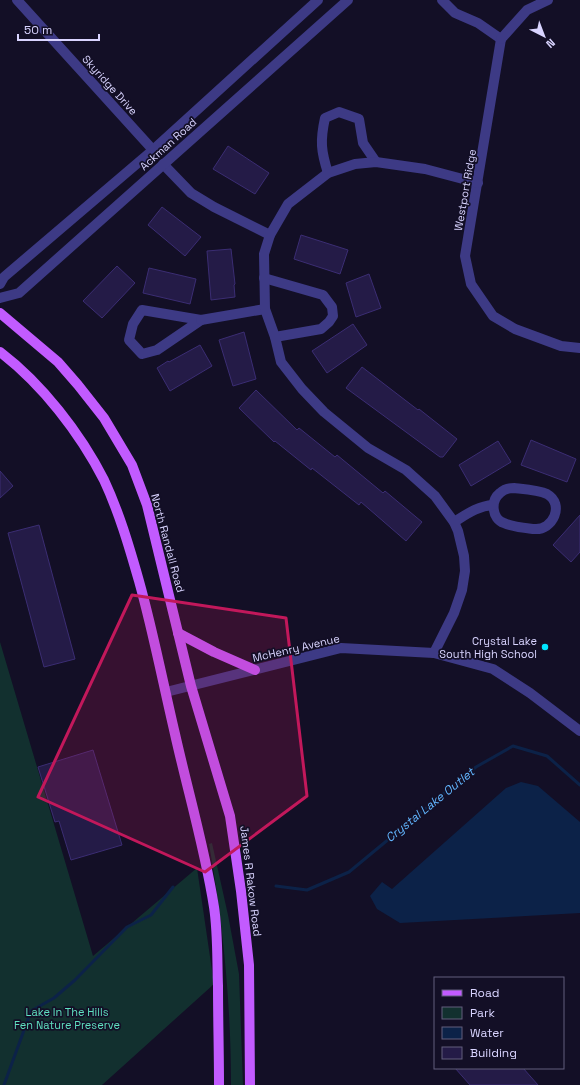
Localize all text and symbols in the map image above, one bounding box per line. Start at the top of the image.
scale bar [18,16,99,42]
north arrow [524,16,564,56]
text: 50 m [24,22,52,38]
text: N [543,36,558,51]
street label: Skyridge Drive [79,52,141,118]
street label: Ackman Road [137,115,199,173]
street label: Westport Ridge [451,148,479,232]
street label: North Randall Road [148,492,188,594]
street label: McHenry Avenue [251,631,341,665]
place label: Crystal Lake South High School [439,634,537,661]
marker: Crystal Lake South High School [540,642,550,652]
water label: Crystal Lake Outlet [382,763,479,846]
street label: James R Rakow Road [237,825,265,937]
legend [434,977,564,1069]
text: Road [470,985,499,1001]
park label: Lake In The Hills Fen Nature Preserve [14,1005,120,1032]
text: Park [470,1005,495,1021]
text: Water [470,1025,504,1041]
text: Building [470,1045,517,1061]

